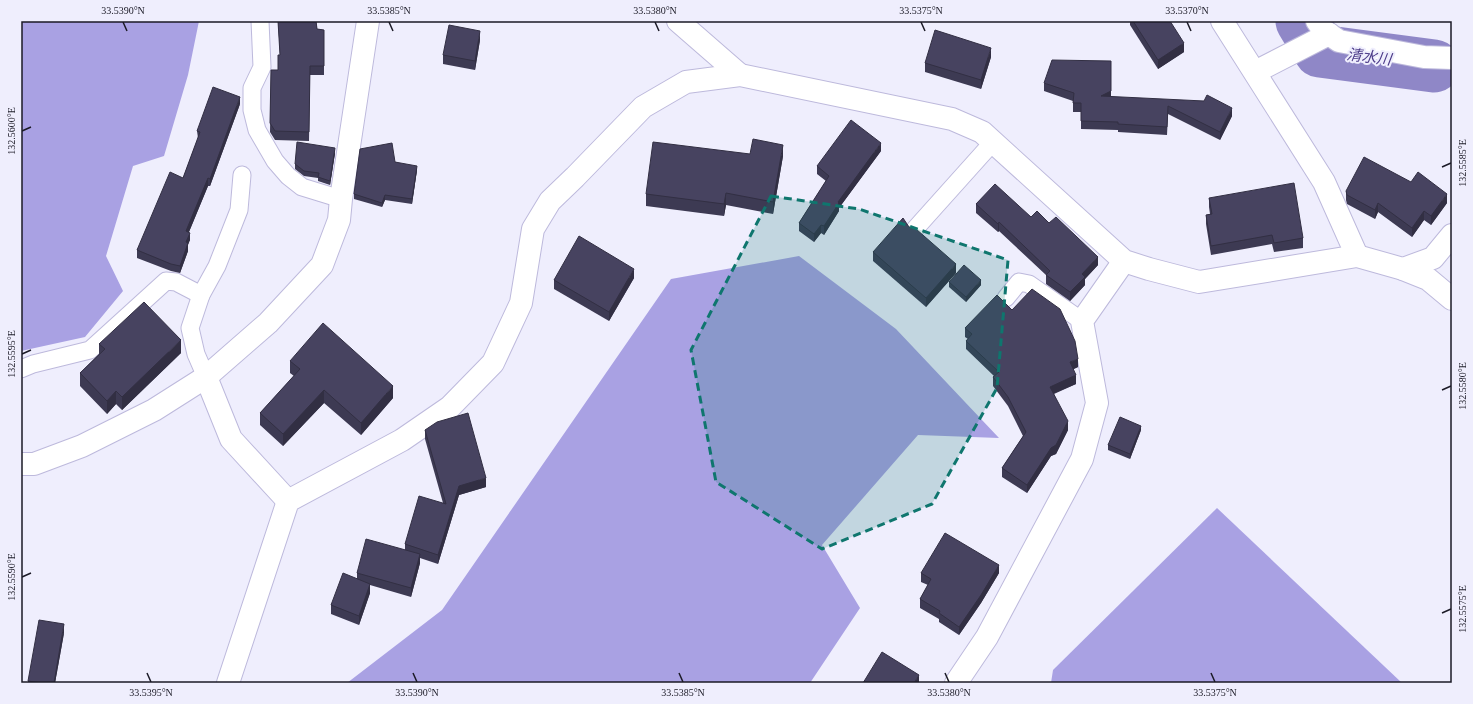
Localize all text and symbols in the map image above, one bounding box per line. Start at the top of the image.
text: 33.5390°N [101,5,145,16]
text: 33.5385°N [367,5,411,16]
text: 33.5380°N [633,5,677,16]
text: 33.5375°N [899,5,943,16]
text: 33.5370°N [1165,5,1209,16]
water label: 清水川 [1346,46,1394,68]
text: 132.5600°E [6,107,17,155]
text: 132.5585°E [1457,139,1468,187]
text: 132.5595°E [6,330,17,378]
text: 132.5580°E [1457,362,1468,410]
text: 132.5590°E [6,553,17,601]
text: 132.5575°E [1457,585,1468,633]
text: 33.5395°N [129,687,173,698]
text: 33.5390°N [395,687,439,698]
text: 33.5385°N [661,687,705,698]
text: 33.5380°N [927,687,971,698]
text: 33.5375°N [1193,687,1237,698]

